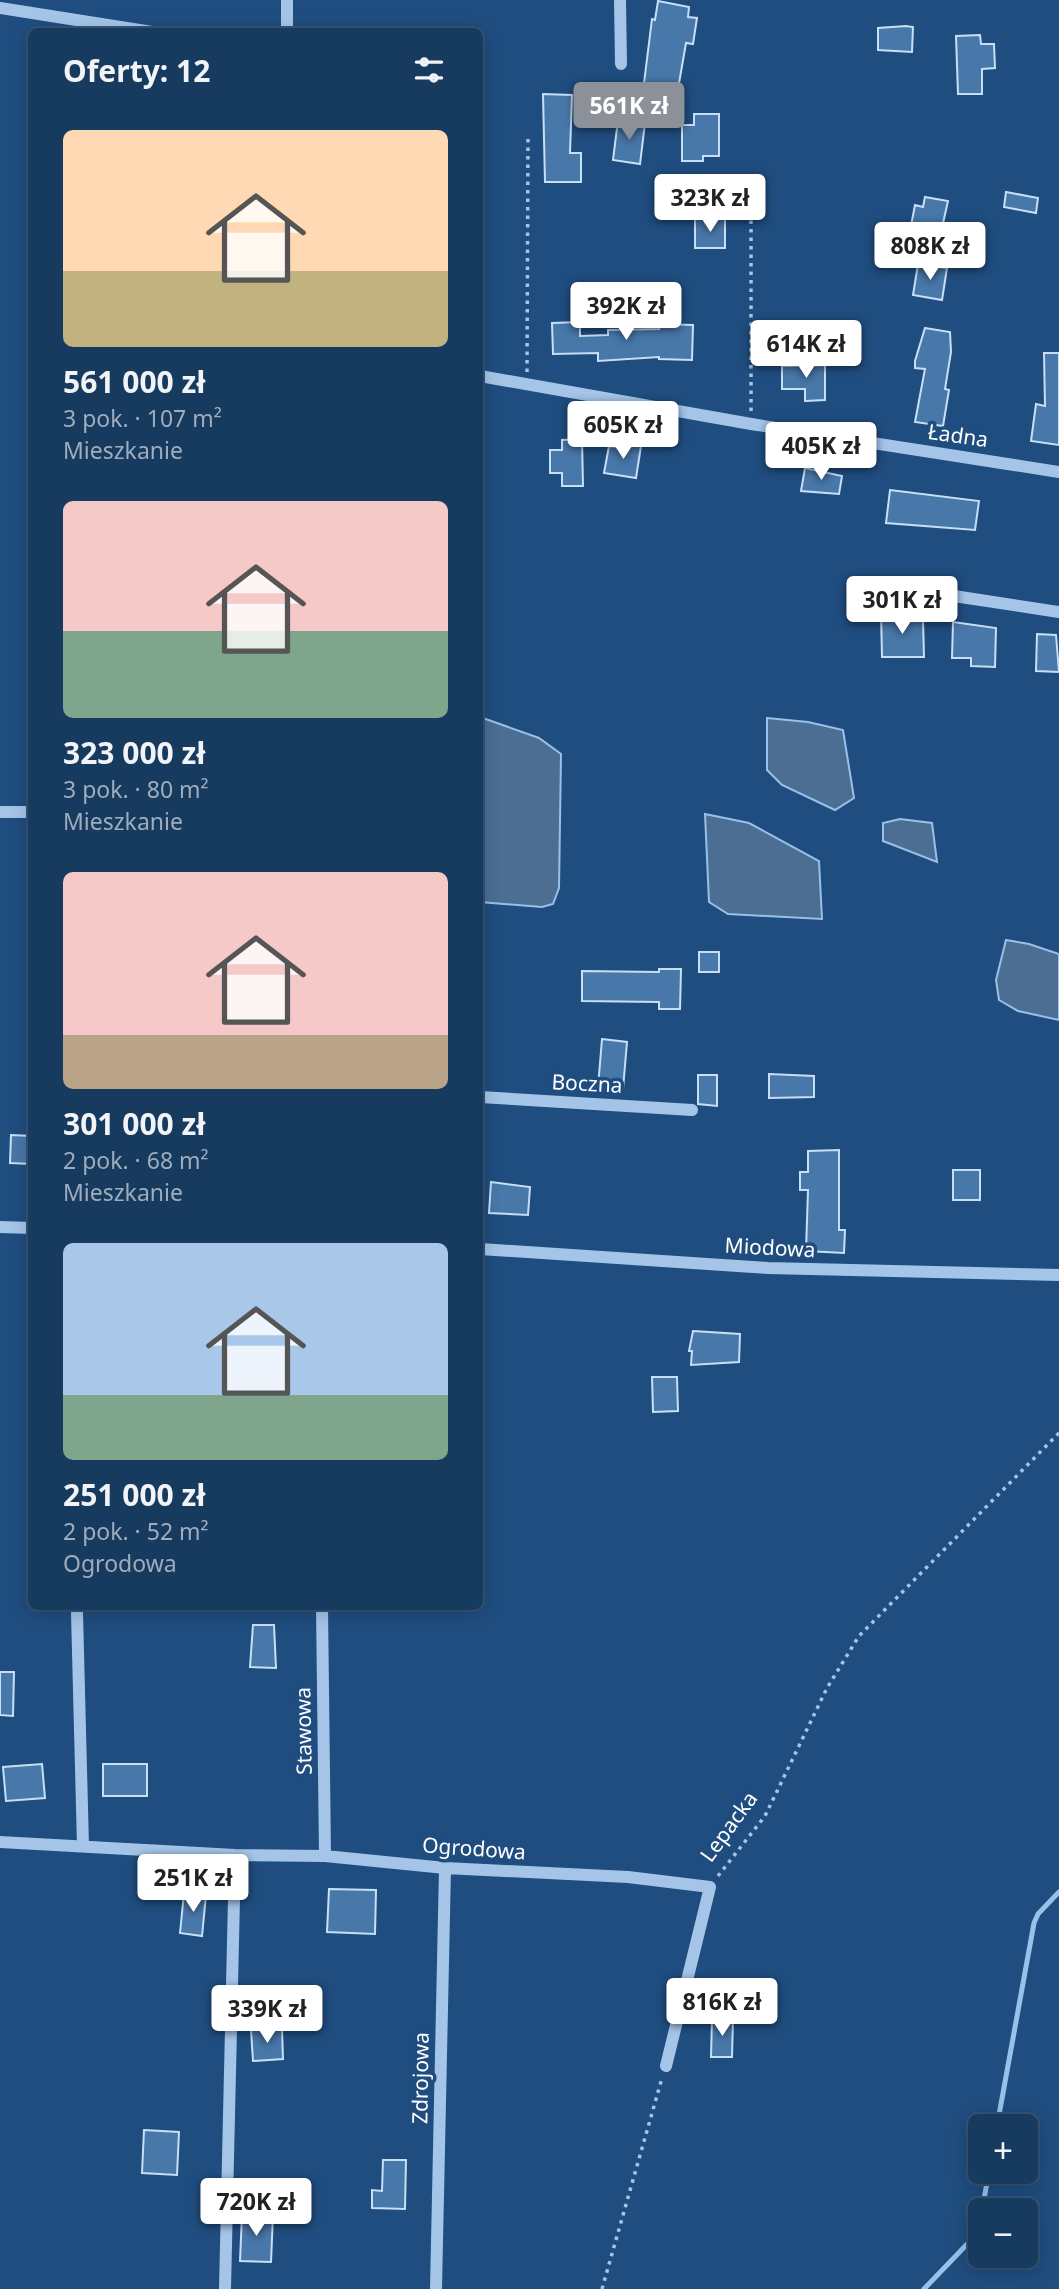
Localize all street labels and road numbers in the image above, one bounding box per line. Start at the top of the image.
street label: Ładna [926,417,990,453]
street label: Boczna [551,1067,623,1099]
street label: Miodowa [724,1231,816,1263]
street label: Stawowa [288,1687,318,1775]
street label: Lepacka [693,1786,763,1867]
street label: Ogrodowa [421,1830,527,1866]
street label: Zdrojowa [405,2032,435,2124]

